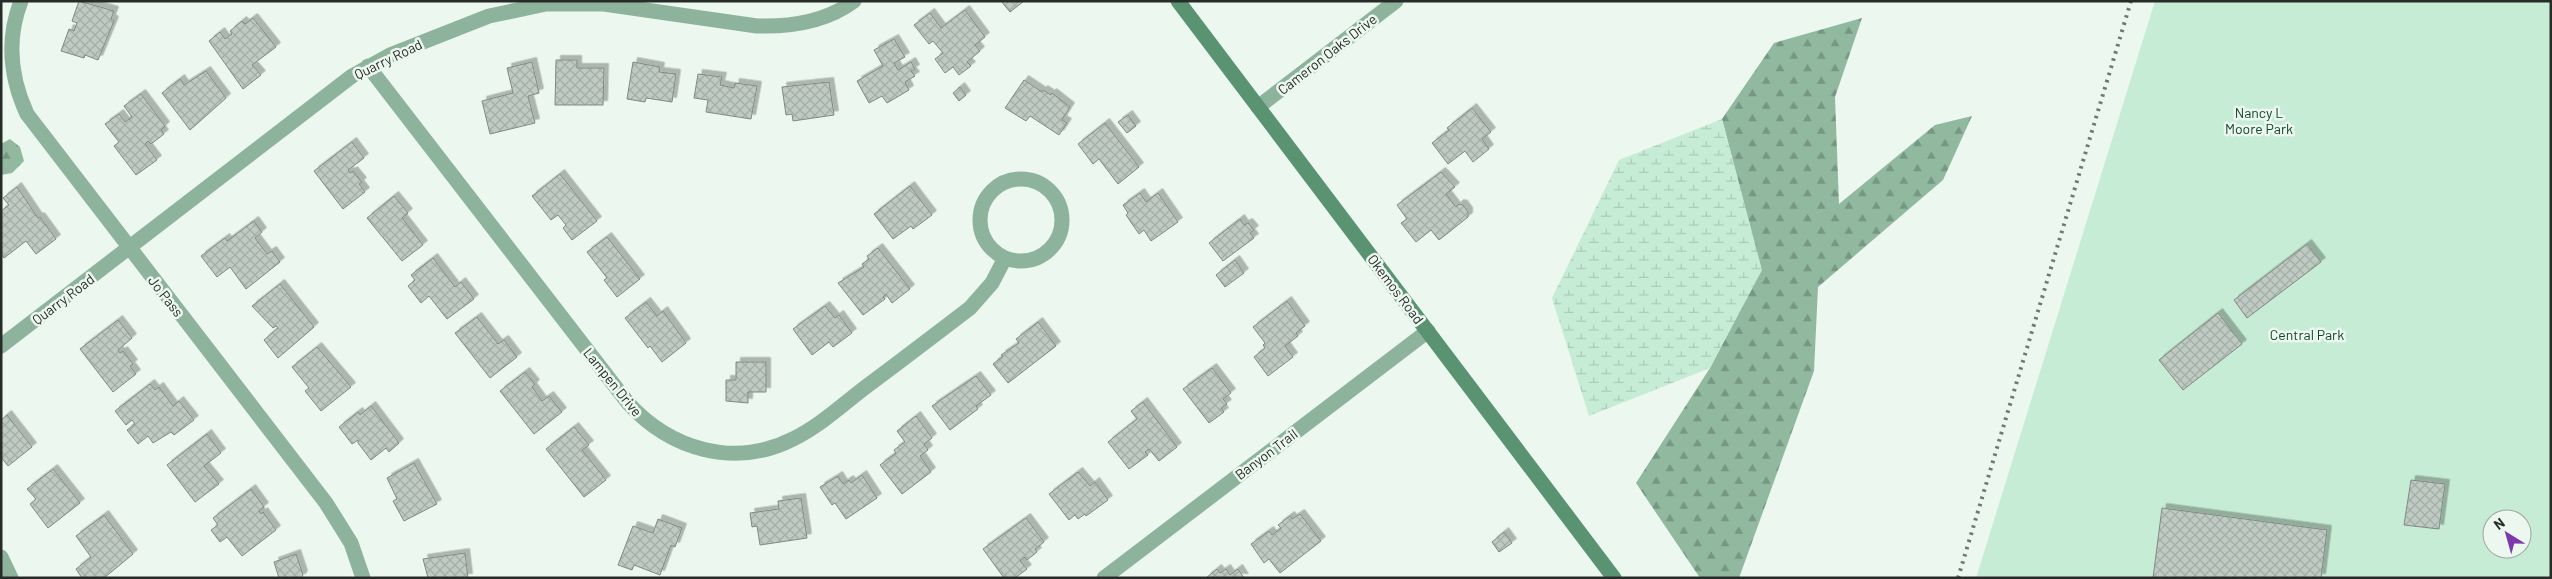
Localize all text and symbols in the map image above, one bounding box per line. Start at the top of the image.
street label: Cameron Oaks Drive [1274,10,1380,98]
street label: Quarry Road [351,35,425,83]
park label: Nancy L Moore Park [2225,104,2293,137]
street label: Okemos Road [1364,251,1428,327]
street label: Quarry Road [29,270,97,328]
street label: Jo Pass [145,272,187,320]
park label: Central Park [2270,326,2344,343]
street label: Lampen Drive [580,344,646,420]
street label: Banyon Trail [1231,425,1301,483]
north arrow [2482,509,2532,559]
text: N [2490,514,2508,533]

